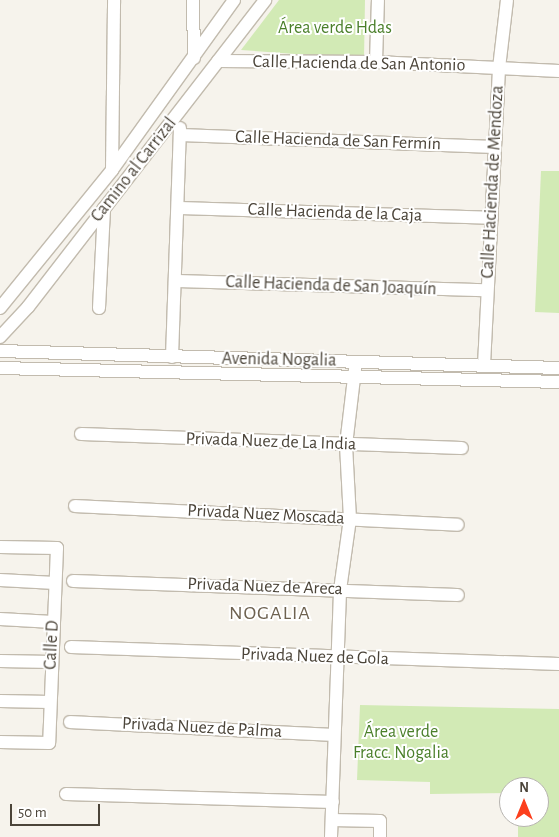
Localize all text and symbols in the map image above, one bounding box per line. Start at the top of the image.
park label: Área verde Hdas [278,17,392,39]
street label: Calle Hacienda de San Antonio [252,51,466,77]
street label: Calle Hacienda de Mendoza [477,85,509,279]
street label: Camino al Carrizal [86,113,182,227]
street label: Calle Hacienda de San Fermín [235,127,441,155]
street label: Calle Hacienda de la Caja [247,199,423,227]
street label: Calle Hacienda de San Joaquín [225,272,437,300]
street label: Avenida Nogalia [221,348,337,372]
street label: Privada Nuez de La India [185,428,357,456]
street label: Privada Nuez Moscada [187,500,345,530]
street label: Privada Nuez de Areca [187,573,343,601]
district label: NOGALIA [228,601,312,625]
street label: Calle D [40,620,64,670]
street label: Privada Nuez de Gola [241,644,389,670]
street label: Privada Nuez de Palma [121,713,283,743]
park label: Área verde Fracc. Nogalia [353,722,449,764]
north arrow [499,777,549,827]
text: N [519,781,529,795]
scale bar [12,794,102,826]
text: 50 m [18,805,47,820]

